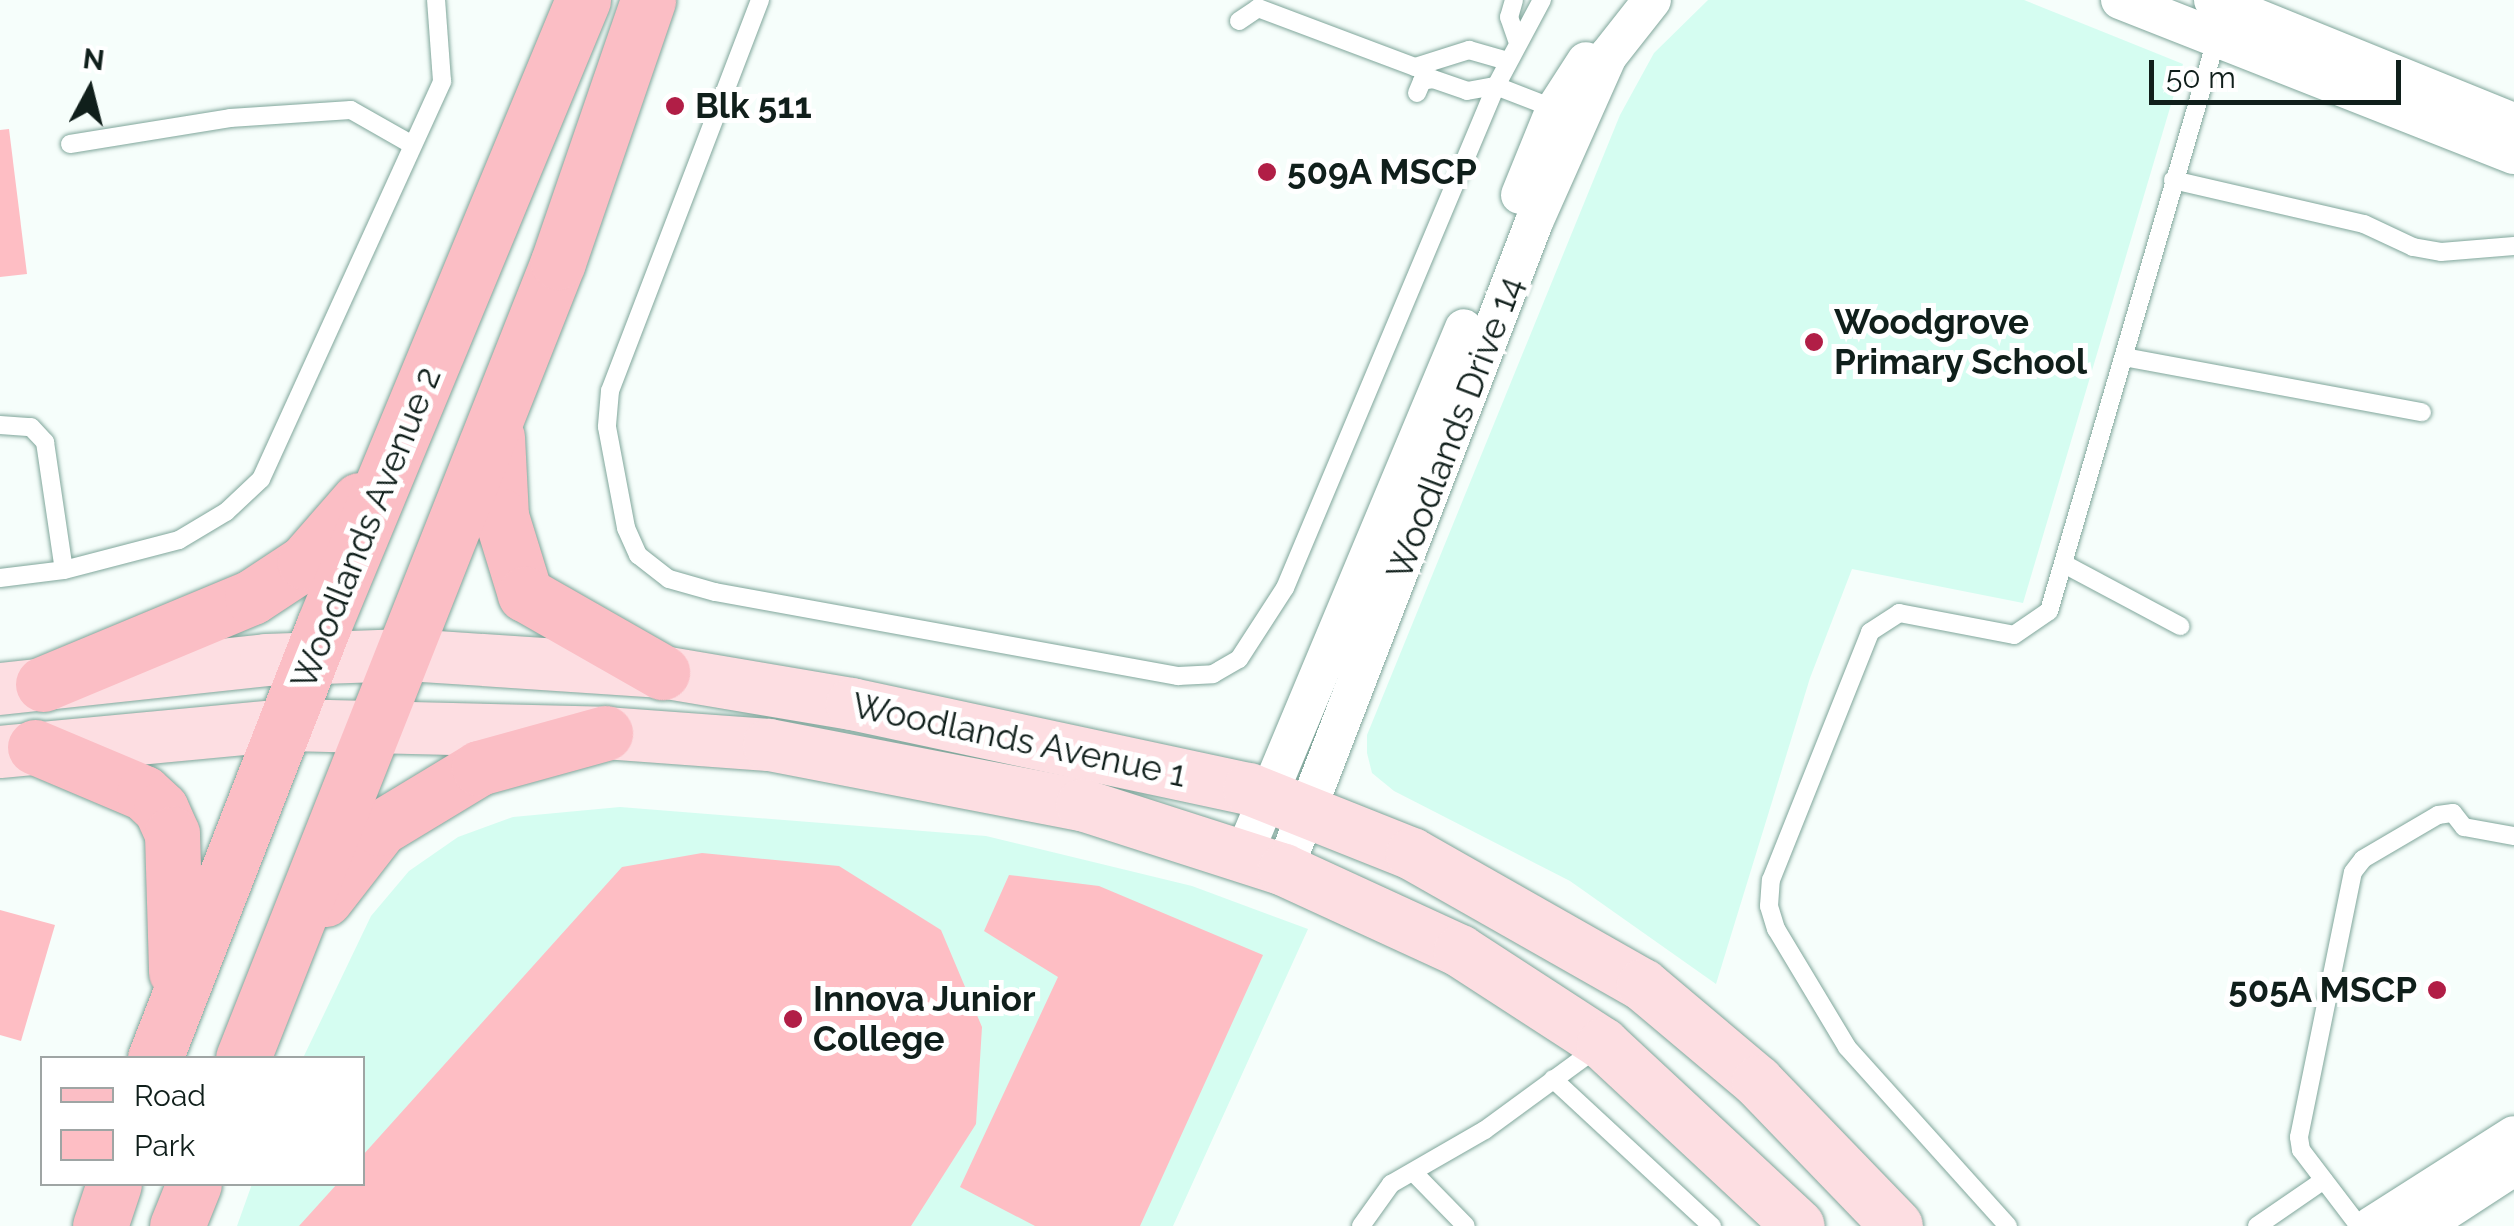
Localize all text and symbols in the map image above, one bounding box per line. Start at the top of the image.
north arrow [40,40,140,140]
scale bar [2154,40,2406,102]
text: N [81,42,106,77]
text: 50 m [2166,60,2236,95]
place label: Blk 511 [695,85,812,127]
marker: Blk 511 [664,95,686,117]
place label: 509A MSCP [1287,151,1478,193]
marker: 509A MSCP [1256,161,1278,183]
street label: Woodlands Drive 14 [1378,271,1532,585]
place label: Woodgrove Primary School [1834,301,2088,383]
marker: Woodgrove Primary School [1803,331,1825,353]
street label: Woodlands Avenue 2 [282,361,450,695]
street label: Woodlands Avenue 1 [848,684,1190,796]
place label: 505A MSCP [2227,969,2417,1011]
place label: Innova Junior College [813,978,1036,1060]
marker: 505A MSCP [2426,979,2448,1001]
marker: Innova Junior College [782,1008,804,1030]
legend [40,1056,365,1186]
text: Road [134,1078,206,1113]
text: Park [134,1128,195,1163]

